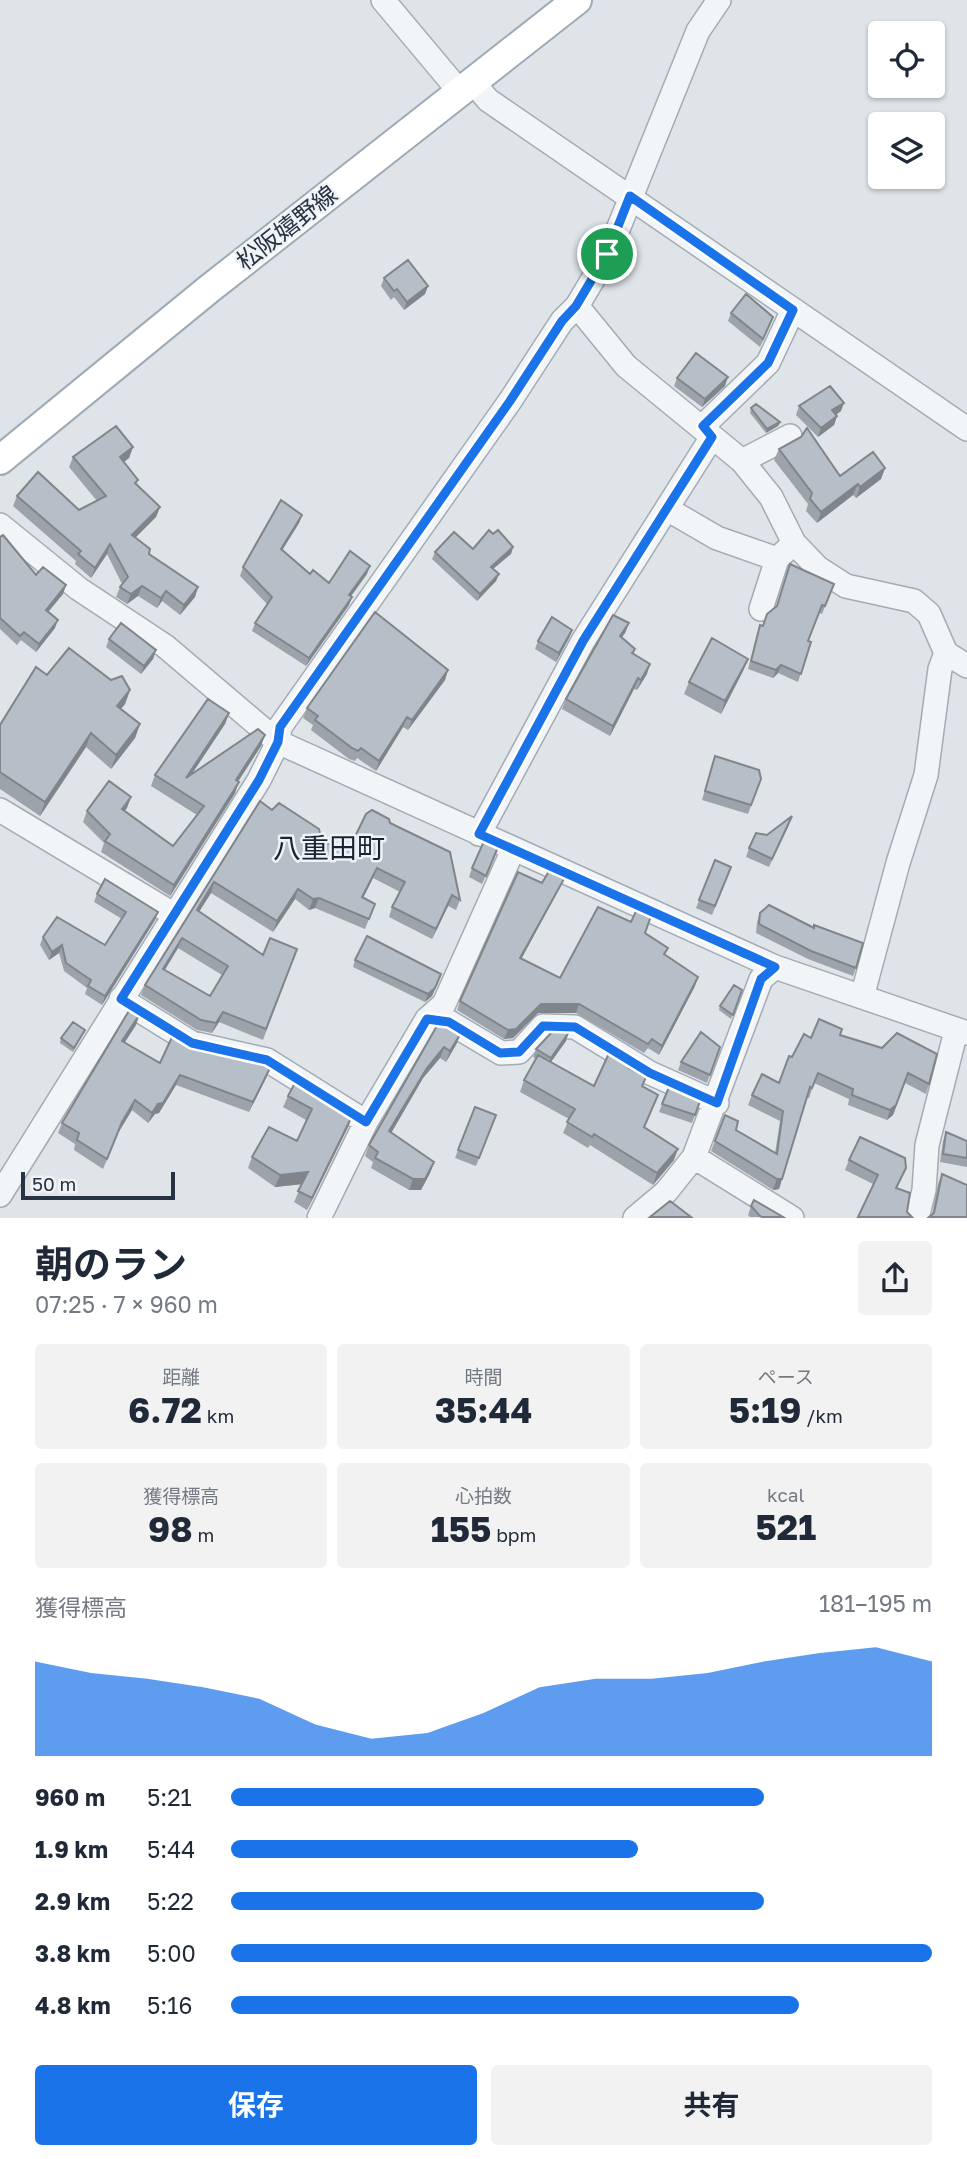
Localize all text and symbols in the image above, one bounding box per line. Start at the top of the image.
map controls [868,21,945,189]
button: locate [868,21,945,98]
button: layers [868,112,945,189]
street label: 松阪嬉野線 [230,178,342,275]
pin [577,224,637,284]
icon: arrive [588,235,626,273]
district label: 八重田町 [273,831,385,864]
scale bar [21,1168,175,1200]
text: 50 m [32,1172,76,1195]
text: 朝のラン [35,1241,187,1286]
button: share [858,1241,932,1315]
text: 07:25 · 7 × 960 m [35,1290,218,1318]
text: 距離 [162,1365,200,1388]
text: 時間 [464,1365,503,1388]
text: ペース [758,1365,814,1388]
text: 6.72 [128,1389,202,1431]
text: 35:44 [435,1389,532,1431]
text: 5:19 [729,1389,802,1431]
text: km [202,1404,234,1427]
text: /km [802,1404,843,1427]
text: kcal [767,1483,805,1506]
text: 獲得標高 [143,1484,219,1507]
text: 心拍数 [455,1484,512,1507]
text: 521 [755,1506,816,1548]
text: 98 [148,1508,193,1550]
text: 155 [431,1508,491,1550]
text: m [193,1523,214,1546]
text: bpm [491,1523,536,1546]
text: 181–195 m [819,1589,932,1617]
text: 獲得標高 [35,1593,127,1621]
text: 960 m [35,1783,105,1811]
text: 5:21 [147,1783,192,1811]
text: 1.9 km [35,1835,108,1863]
text: 5:44 [147,1835,195,1863]
text: 2.9 km [35,1887,110,1915]
text: 5:22 [147,1887,194,1915]
text: 3.8 km [35,1939,110,1967]
text: 5:00 [147,1939,196,1967]
text: 4.8 km [35,1991,111,2019]
text: 5:16 [147,1991,192,2019]
button: 保存 [35,2065,477,2145]
button: 共有 [491,2065,932,2145]

